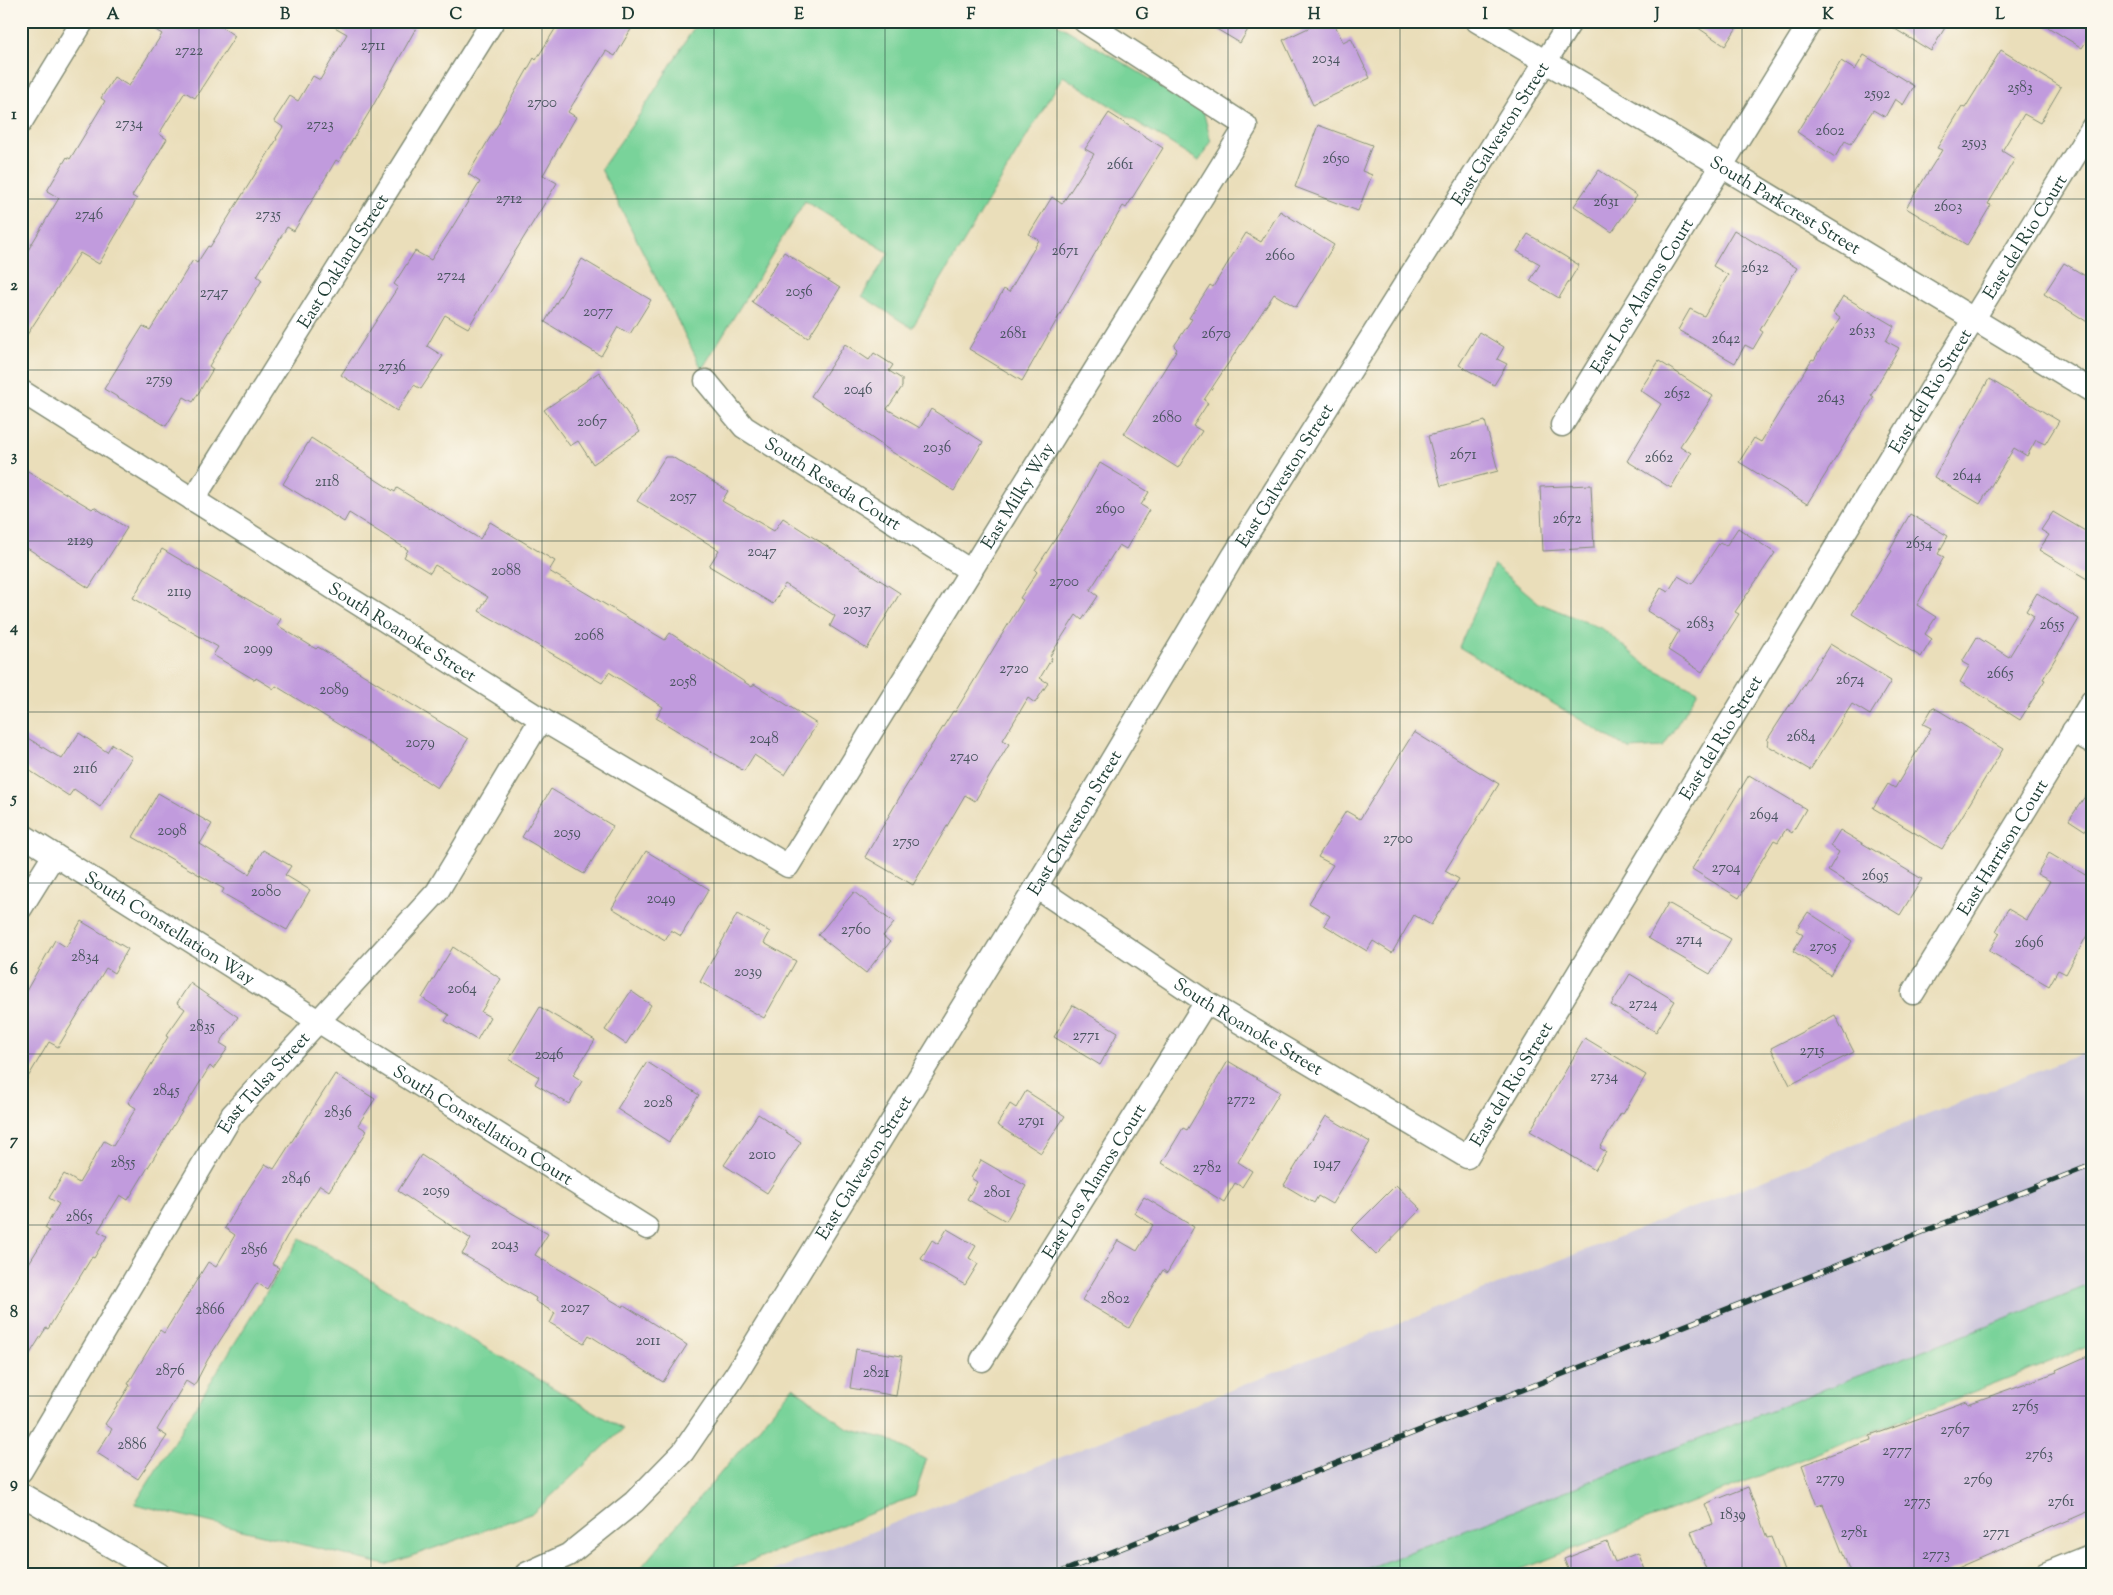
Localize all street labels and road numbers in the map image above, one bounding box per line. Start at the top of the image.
street label: East Galveston Street [1447,58,1557,212]
street label: South Parkcrest Street [1704,151,1865,262]
street label: East del Rio Court [1978,170,2075,305]
street label: East Oakland Street [292,190,396,334]
street label: East Los Alamos Court [1586,214,1701,379]
street label: East del Rio Street [1884,325,1980,459]
street label: East Galveston Street [1231,399,1341,553]
street label: South Reseda Court [758,432,905,538]
street label: East Milky Way [976,438,1062,555]
street label: South Roanoke Street [322,577,480,690]
street label: East del Rio Street [1675,671,1770,806]
street label: East Galveston Street [1023,746,1130,902]
street label: East Harrison Court [1952,775,2056,921]
street label: South Constellation Way [78,866,259,993]
street label: South Roanoke Street [1167,972,1327,1083]
street label: East del Rio Street [1465,1018,1561,1152]
street label: East Tulsa Street [213,1027,317,1139]
street label: South Constellation Court [387,1060,577,1193]
street label: East Galveston Street [811,1091,920,1246]
street label: East Los Alamos Court [1037,1100,1154,1265]

